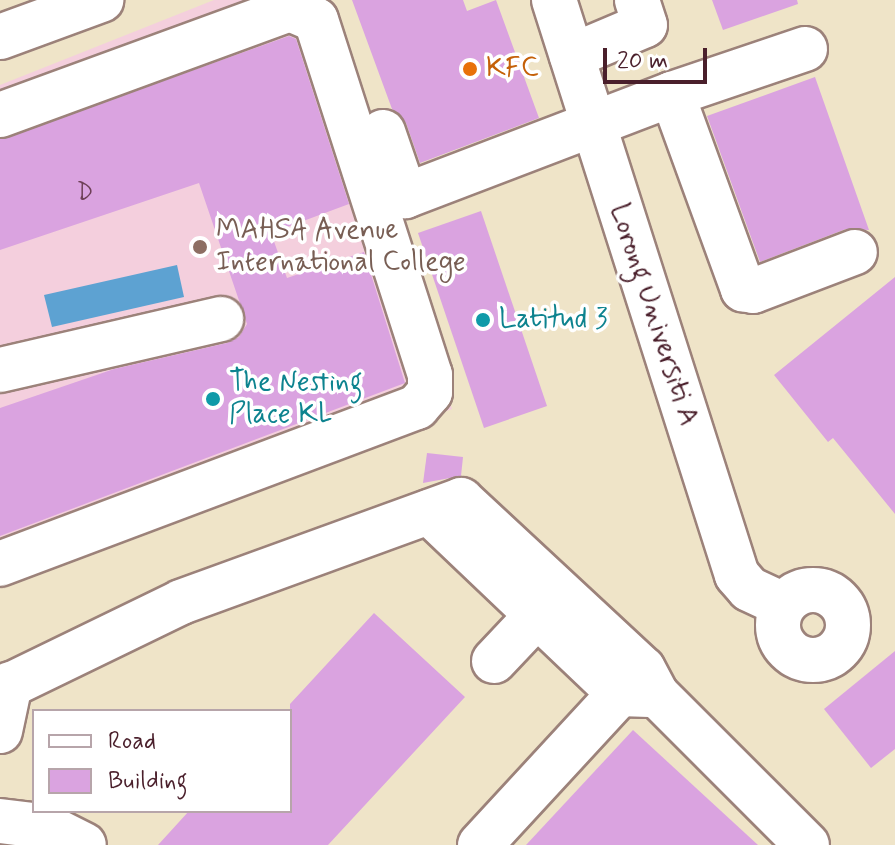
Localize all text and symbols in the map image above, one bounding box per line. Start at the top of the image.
scale bar [607,32,711,82]
text: 20 m [617,46,668,77]
place label: KFC [486,52,539,86]
marker: KFC [461,60,479,78]
house number: D [77,179,93,207]
street label: Lorong Universiti A [602,201,704,429]
place label: MAHSA Avenue International College [216,214,465,280]
marker: MAHSA Avenue International College [191,238,209,256]
place label: Latitud 3 [499,303,608,337]
marker: Latitud 3 [474,311,492,329]
place label: The Nesting Place KL [229,366,364,432]
marker: The Nesting Place KL [204,390,222,408]
legend [32,709,292,813]
text: Road [108,726,156,757]
text: Building [108,766,188,797]

